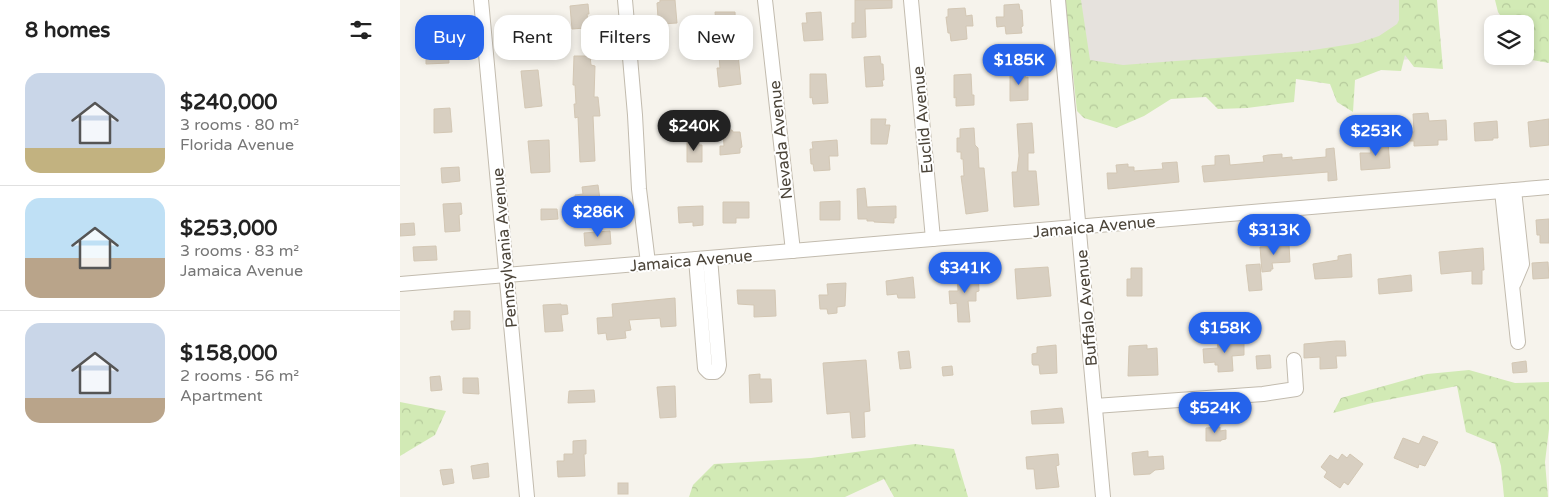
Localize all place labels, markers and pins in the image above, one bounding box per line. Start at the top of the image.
pin: $185K [984,44,1054,86]
pin: $240K [659,110,729,152]
pin: $253K [1341,114,1411,157]
pin: $286K [563,196,633,238]
pin: $313K [1239,214,1309,256]
pin: $341K [930,252,1000,294]
pin: $158K [1190,312,1260,354]
pin: $524K [1180,392,1250,434]

